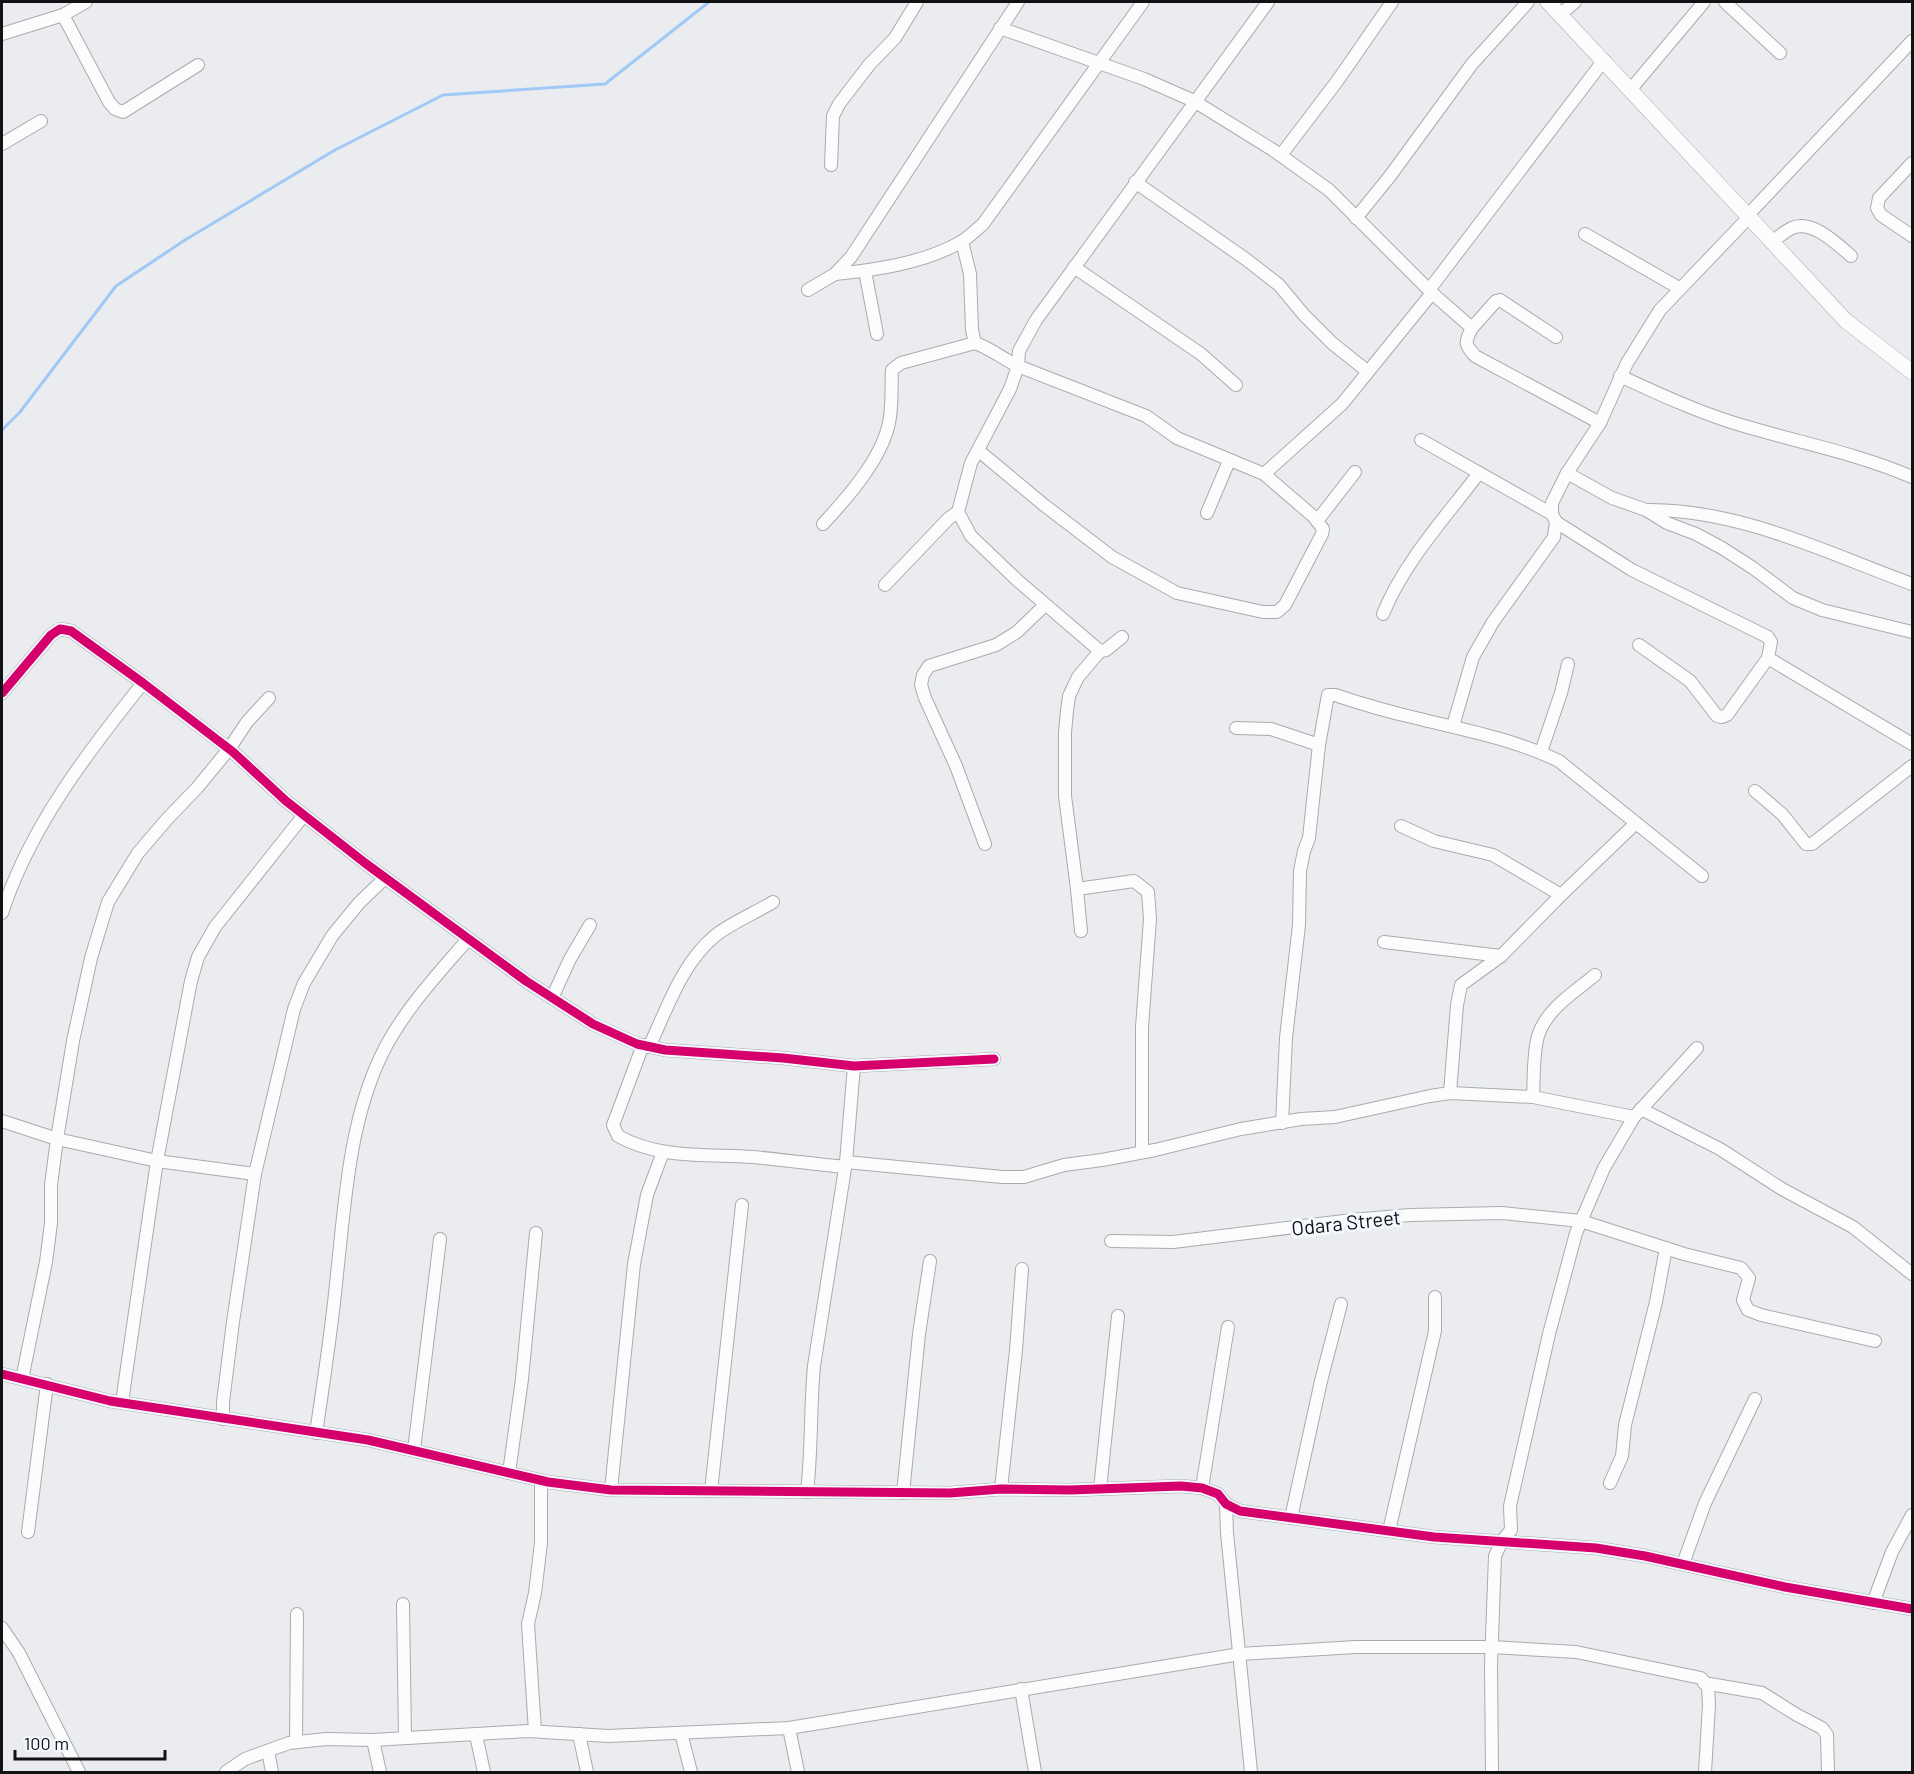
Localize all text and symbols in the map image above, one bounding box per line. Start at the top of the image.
street label: Odara Street [1290,1204,1402,1240]
scale bar [15,1723,165,1761]
text: 100 m [24,1732,69,1754]

